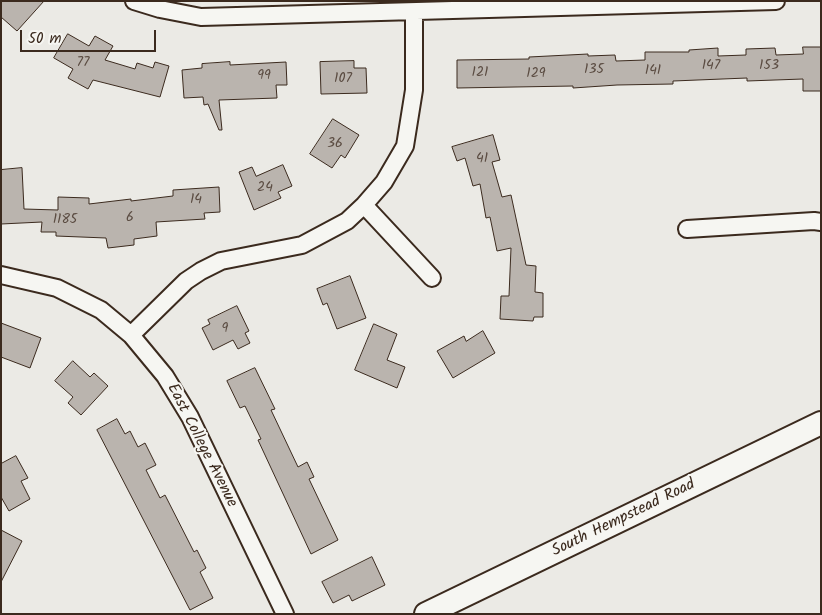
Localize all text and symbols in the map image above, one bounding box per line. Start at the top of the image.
scale bar [22,20,159,52]
text: 50 m [28,27,62,51]
house number: 77 [77,56,89,72]
house number: 147 [702,59,720,75]
house number: 153 [759,59,779,75]
house number: 135 [584,63,604,79]
house number: 141 [645,64,661,80]
house number: 121 [472,66,488,82]
house number: 129 [526,67,546,83]
house number: 99 [257,69,271,85]
house number: 107 [334,72,352,88]
house number: 36 [327,137,343,153]
house number: 41 [476,152,488,168]
house number: 24 [257,181,273,197]
house number: 14 [190,193,202,209]
house number: 6 [126,211,134,227]
house number: 1185 [53,213,77,229]
house number: 9 [222,322,228,338]
street label: East College Avenue [161,381,241,511]
street label: South Hempstead Road [549,476,699,562]

